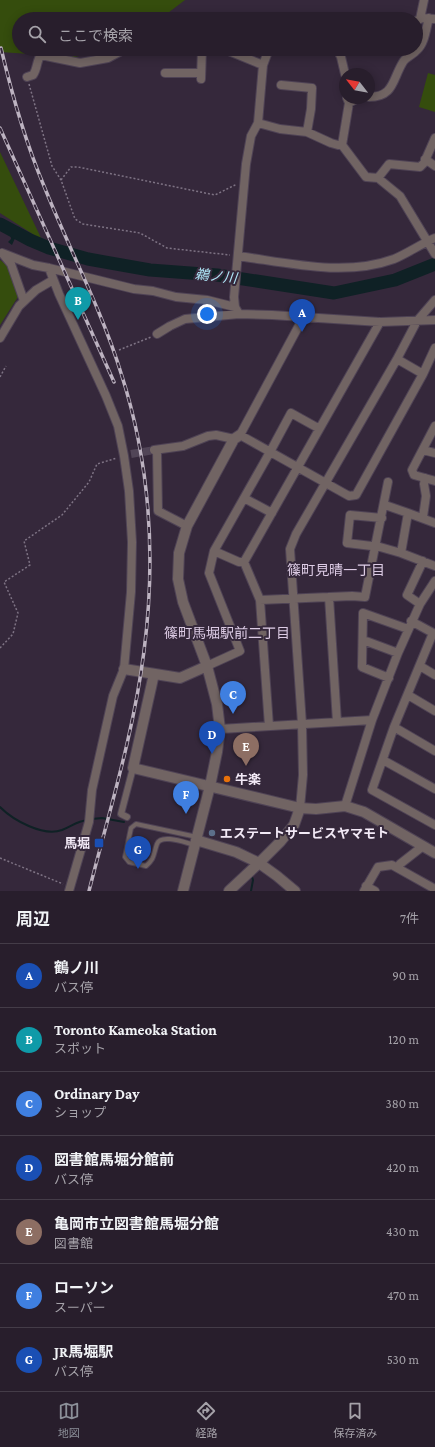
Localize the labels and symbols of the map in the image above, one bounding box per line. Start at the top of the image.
north arrow [339,68,375,104]
water label: 鵜ノ川 [194,266,240,286]
pin: B [65,287,91,320]
pin: A [289,299,315,332]
your location [197,304,217,324]
district label: 篠町見晴一丁目 [287,562,385,578]
district label: 篠町馬堀駅前二丁目 [164,625,290,641]
pin: C [220,681,246,714]
pin: D [199,721,225,754]
pin: E [233,733,259,766]
place label: 牛楽 [235,772,261,787]
marker: 牛楽 [222,774,232,784]
pin: F [173,781,199,814]
place label: エステートサービスヤマモト [220,826,389,841]
marker: エステートサービスヤマモト [207,828,217,838]
place label: 馬堀 [64,836,90,851]
pin: G [125,836,151,869]
marker: 馬堀 [93,837,105,849]

